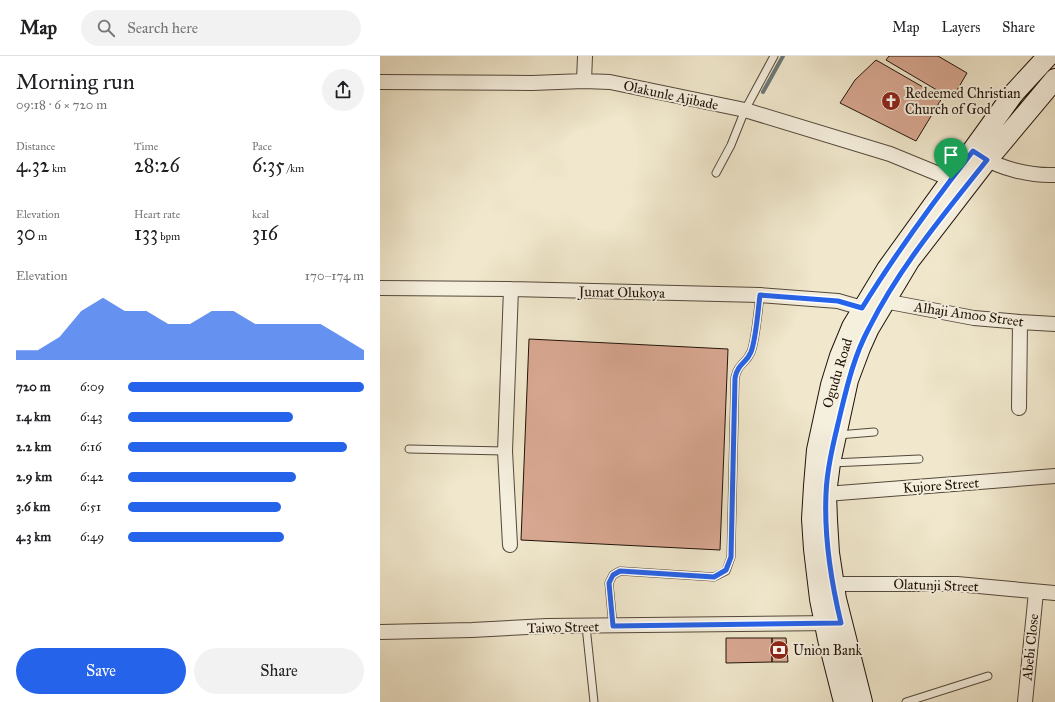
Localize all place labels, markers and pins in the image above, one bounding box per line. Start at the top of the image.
place label: Redeemed Christian Church of God [905,85,1021,118]
church icon: Redeemed Christian Church of God [880,90,902,112]
pin [934,138,968,179]
bank icon: Union Bank [768,639,790,661]
place label: Union Bank [793,642,863,659]

